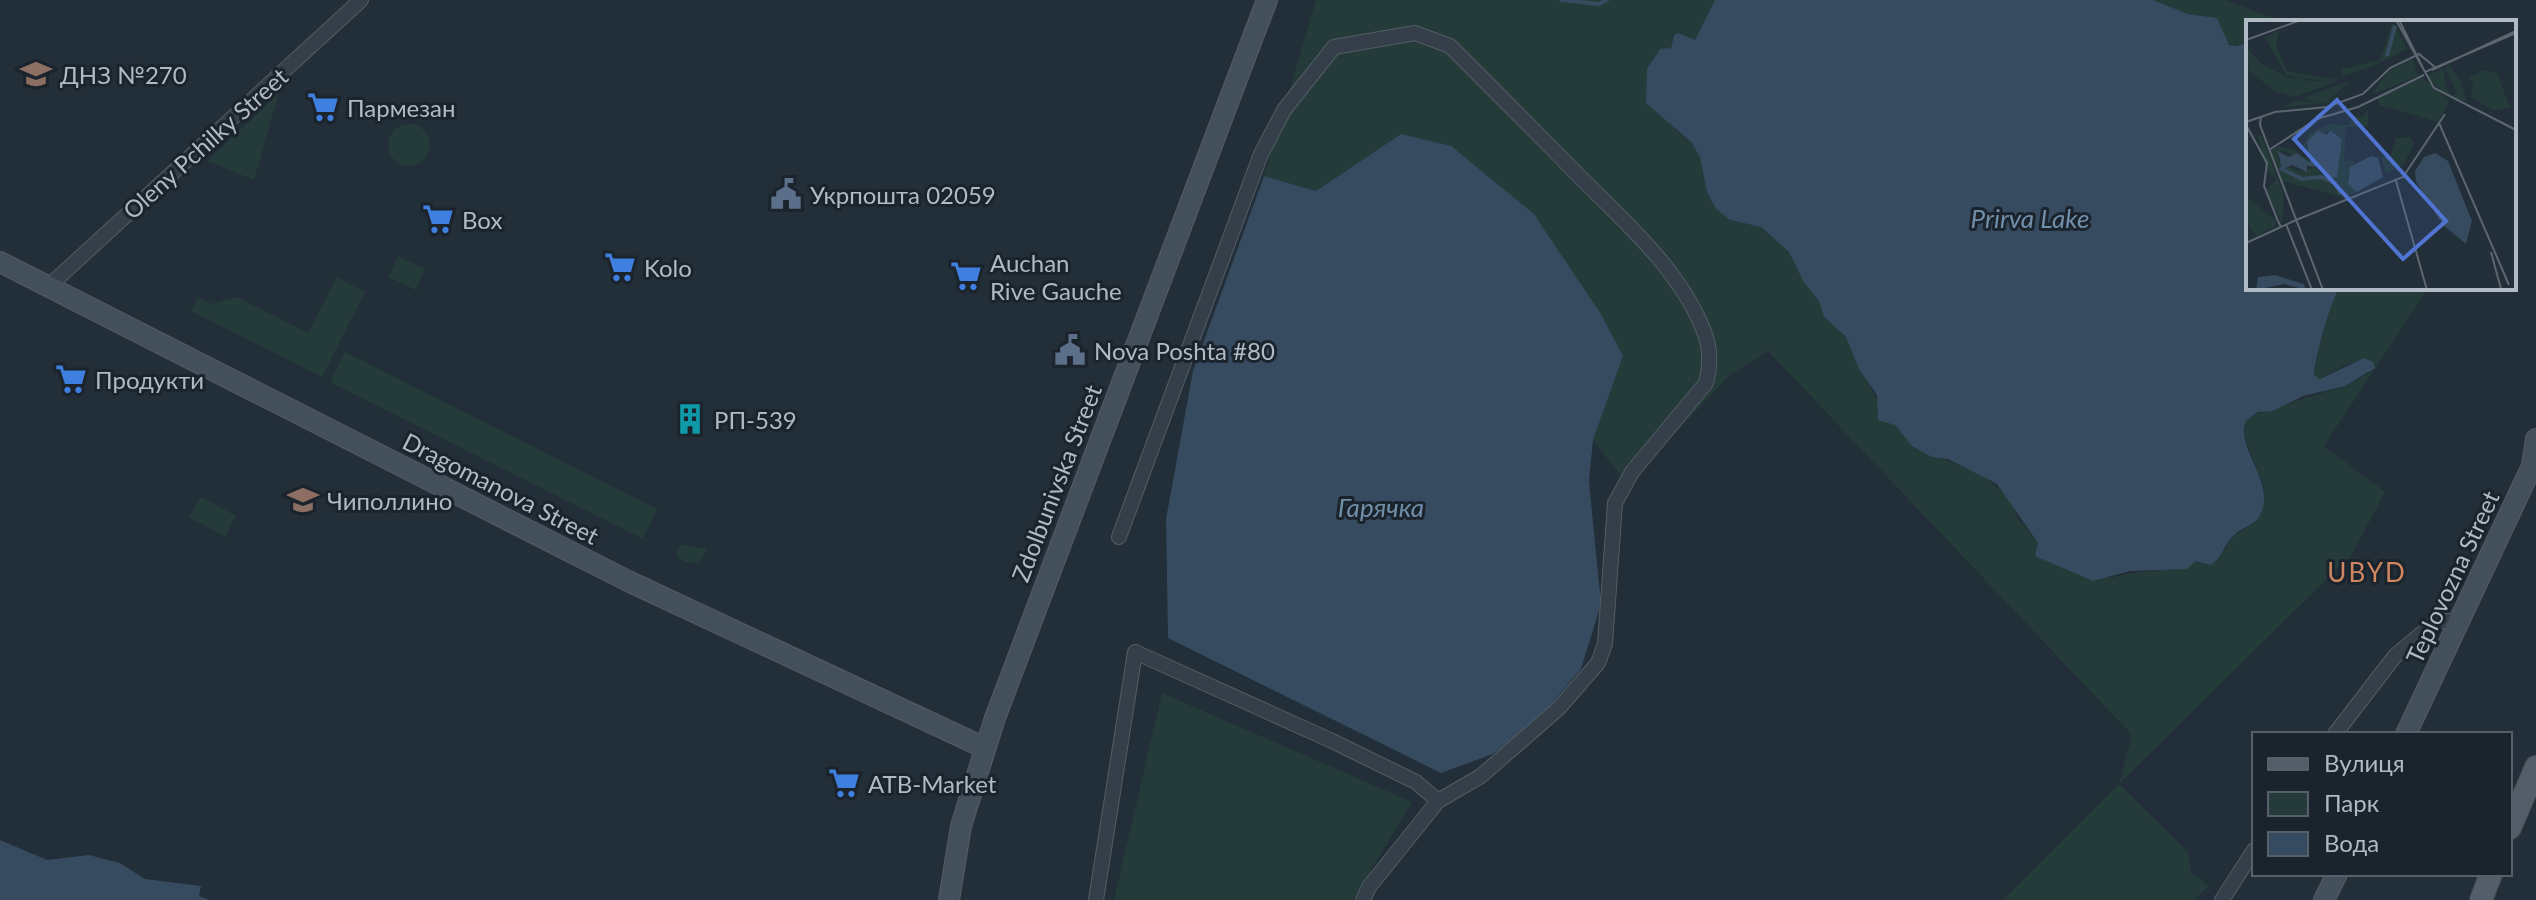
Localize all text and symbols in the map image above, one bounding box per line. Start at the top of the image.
inset map [2246,20,2516,290]
school or university icon: ДНЗ №270 [19,57,53,91]
place label: ДНЗ №270 [60,60,187,89]
street label: Oleny Pchilky Street [117,61,294,225]
supermarket icon: Пармезан [306,90,340,124]
place label: Пармезан [347,93,456,122]
public building icon: Укрпошта 02059 [769,177,803,211]
place label: Укрпошта 02059 [810,180,996,209]
supermarket icon: Box [421,202,455,236]
water label: Prirva Lake [1971,202,2089,234]
place label: Box [462,205,502,234]
place label: Auchan Rive Gauche [990,248,1122,305]
supermarket icon: Kolo [603,250,637,284]
place label: Kolo [644,253,692,282]
supermarket icon: Auchan Rive Gauche [949,259,983,293]
public building icon: Nova Poshta #80 [1053,333,1087,367]
place label: Nova Poshta #80 [1094,336,1275,365]
supermarket icon: Продукти [54,362,88,396]
place label: Продукти [95,365,204,394]
street label: Zdolbunivska Street [1005,380,1107,586]
building icon: РП-539 [673,402,707,436]
place label: РП-539 [714,405,797,434]
street label: Dragomanova Street [398,426,604,550]
school or university icon: Чиполлино [286,483,320,517]
place label: Чиполлино [327,486,452,515]
street label: Teplovozna Street [2399,486,2505,668]
water label: Гарячка [1338,491,1424,523]
district label: UBYD [2327,556,2407,588]
legend [2252,732,2512,876]
text: Вулиця [2324,748,2405,777]
supermarket icon: ATB-Market [827,766,861,800]
place label: ATB-Market [868,769,997,798]
text: Парк [2324,788,2380,817]
text: Вода [2324,828,2379,857]

